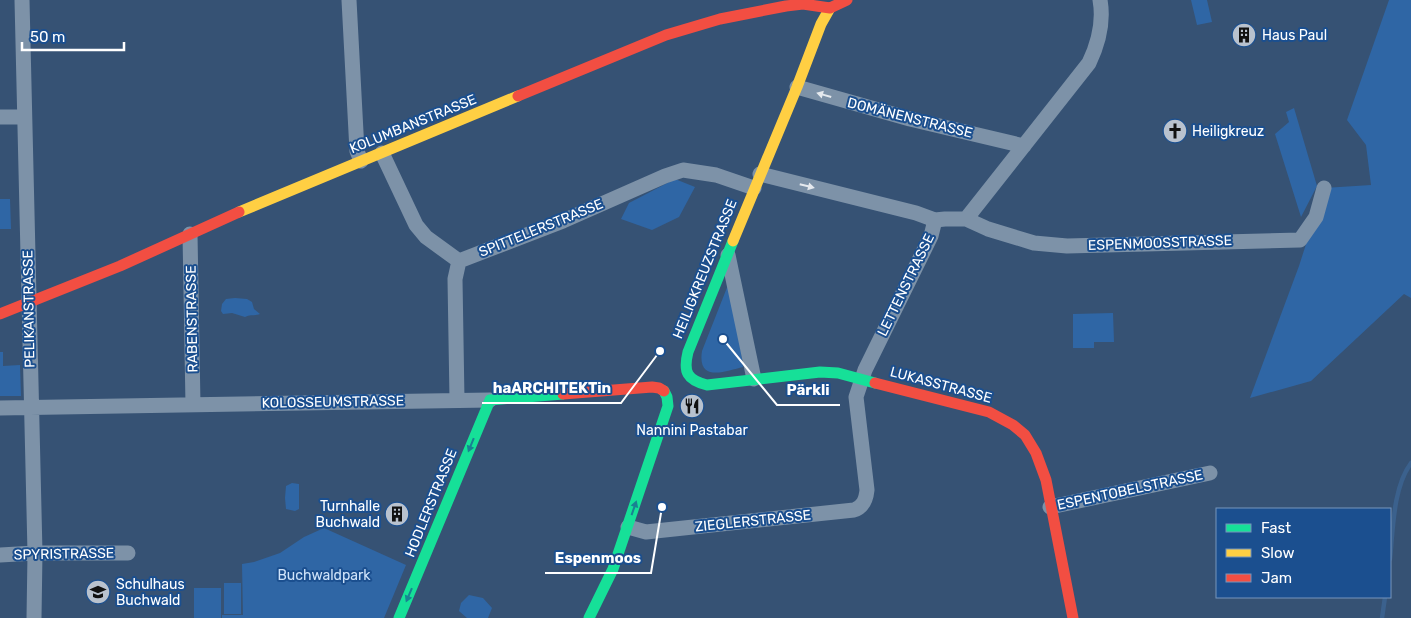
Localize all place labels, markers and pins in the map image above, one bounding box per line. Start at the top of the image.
building icon: Haus Paul [1231,22,1257,48]
place label: Haus Paul [1262,27,1327,44]
church icon: Heiligkreuz [1162,118,1188,144]
place label: Heiligkreuz [1192,123,1264,140]
callout: haARCHITEKTin [482,373,621,403]
callout: Pärkli [777,375,840,405]
restaurant icon: Nannini Pastabar [679,393,705,419]
place label: Nannini Pastabar [636,422,748,439]
place label: Turnhalle Buchwald [316,498,380,531]
building icon: Turnhalle Buchwald [384,501,410,527]
callout: Espenmoos [545,543,651,573]
place label: Schulhaus Buchwald [116,576,185,609]
school or university icon: Schulhaus Buchwald [85,579,111,605]

